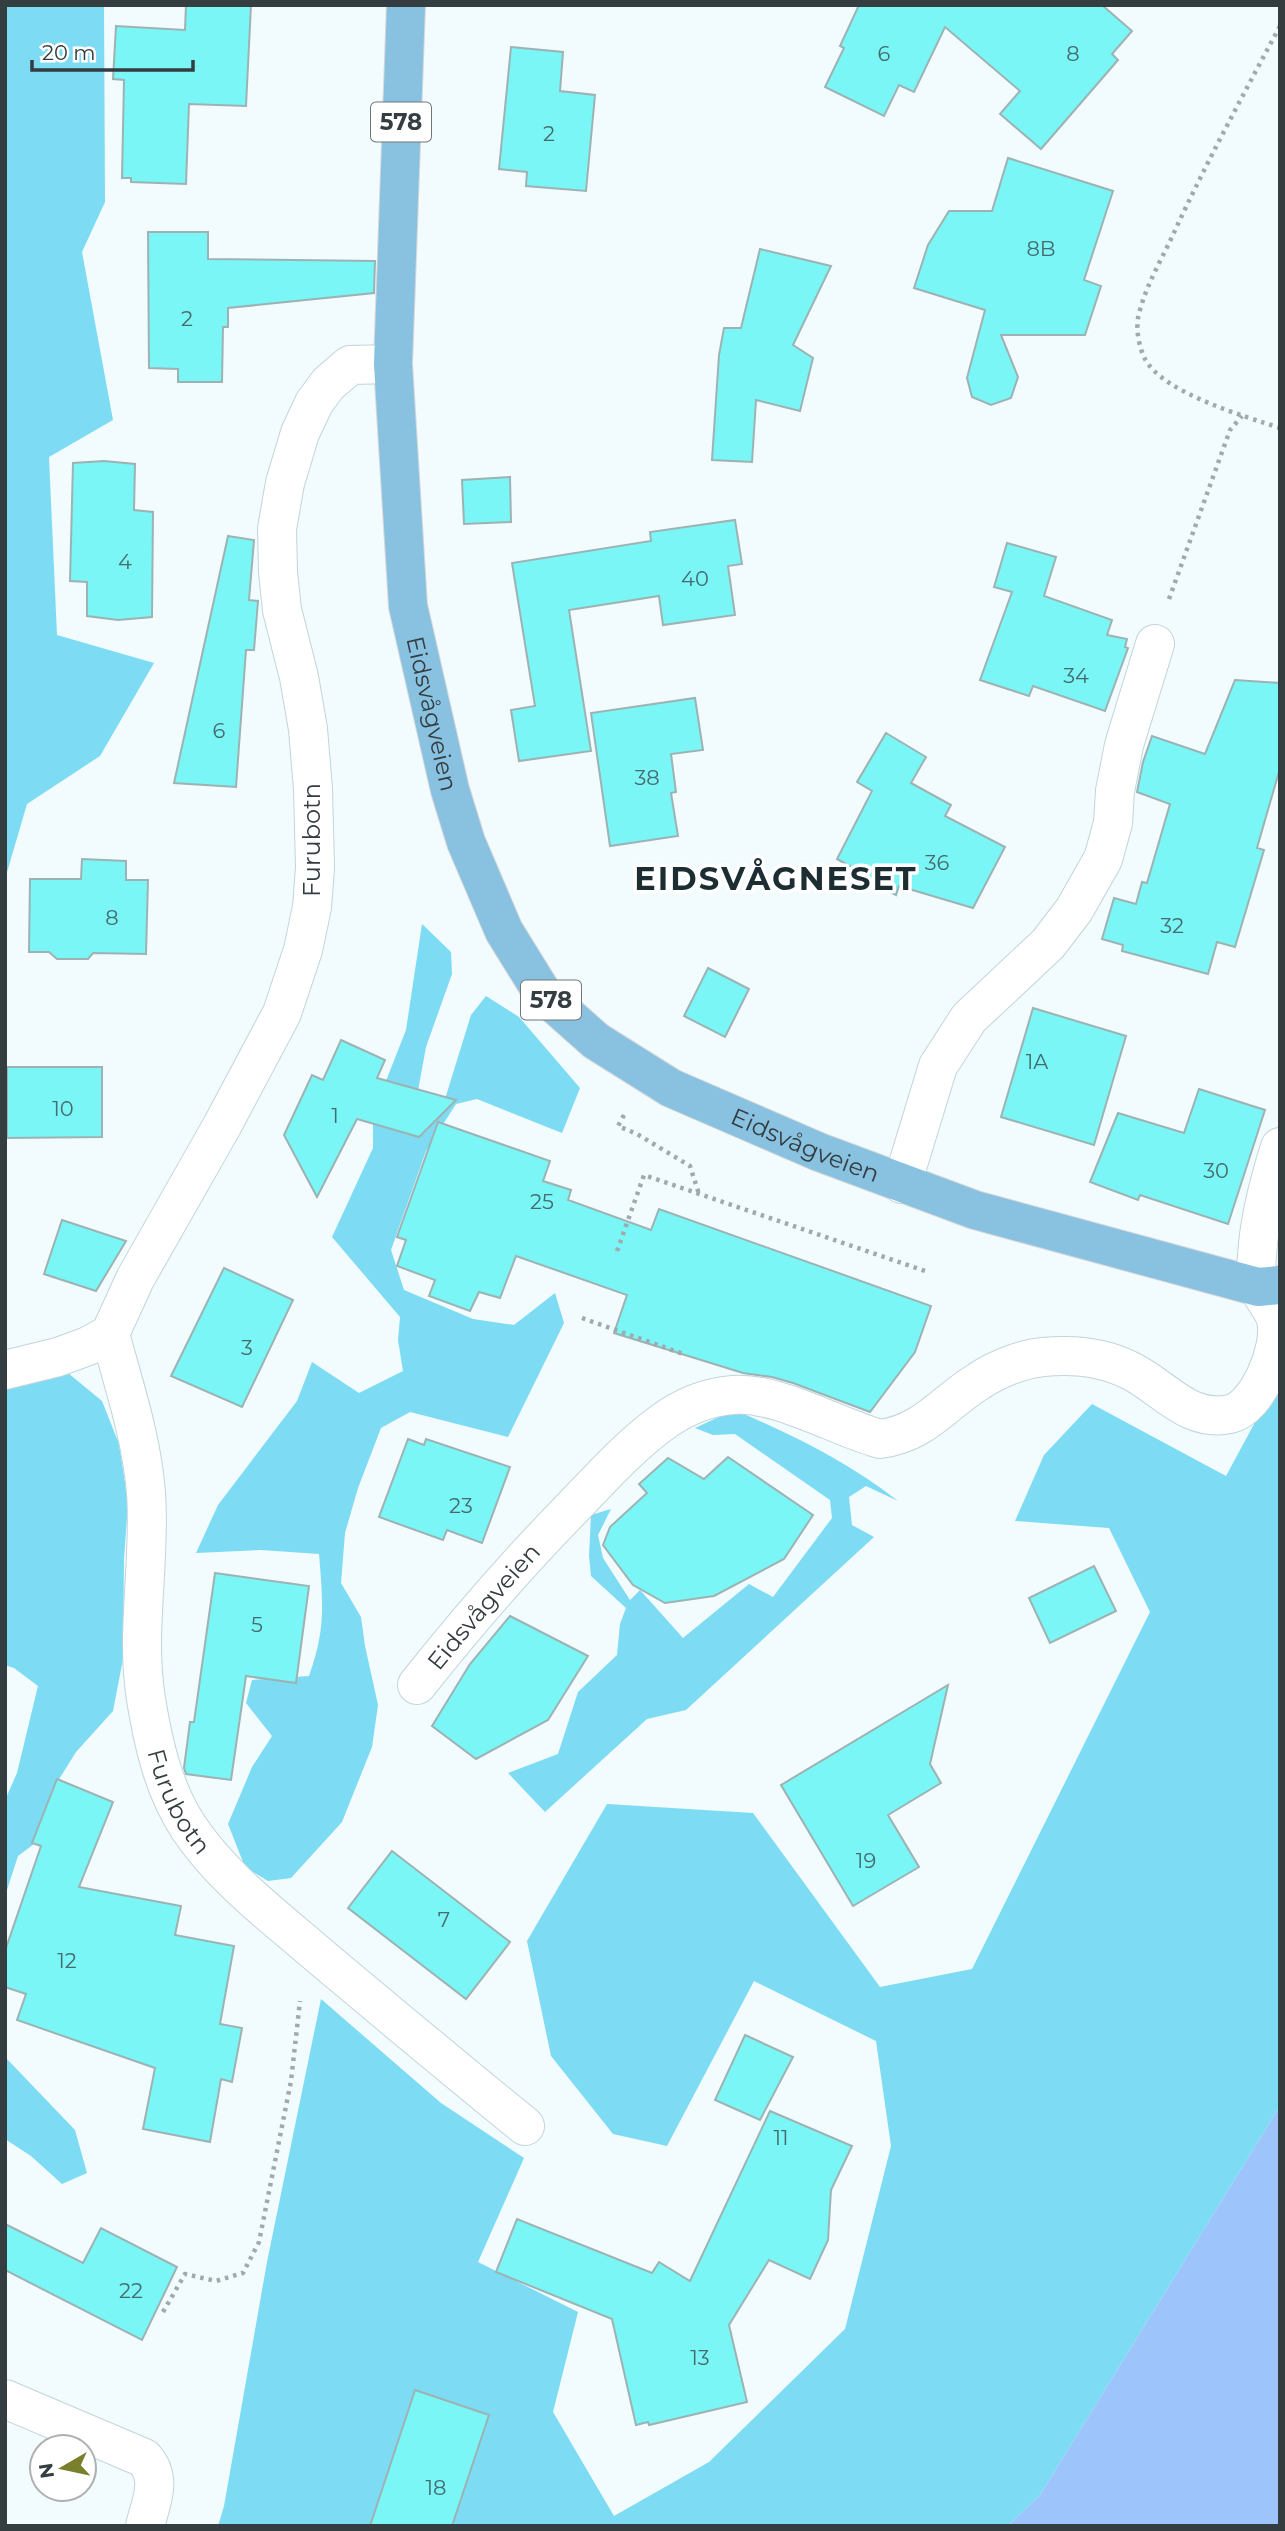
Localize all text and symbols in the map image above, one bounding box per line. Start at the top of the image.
scale bar [32,28,192,72]
text: 20 m [42,40,96,65]
house number: 6 [878,41,891,66]
house number: 8 [1066,41,1080,66]
road number: 578 [371,102,431,141]
house number: 2 [543,121,555,146]
house number: 8B [1026,236,1056,261]
house number: 2 [181,306,193,331]
house number: 4 [118,549,132,574]
house number: 40 [681,566,709,591]
street label: Eidsvågveien [401,633,464,794]
house number: 34 [1063,663,1089,688]
house number: 6 [213,718,226,743]
house number: 38 [634,765,660,790]
street label: Furubotn [297,783,326,897]
house number: 36 [925,850,950,875]
district label: EIDSVÅGNESET [634,858,918,898]
house number: 8 [105,905,119,930]
house number: 32 [1160,913,1184,938]
road number: 578 [521,981,581,1020]
house number: 1A [1026,1049,1049,1074]
house number: 10 [52,1096,74,1121]
street label: Eidsvågveien [727,1101,884,1188]
house number: 1 [331,1103,339,1128]
house number: 30 [1203,1158,1229,1183]
house number: 25 [530,1189,554,1214]
house number: 3 [241,1335,253,1360]
house number: 23 [449,1493,473,1518]
street label: Eidsvågveien [421,1537,546,1675]
house number: 5 [251,1612,263,1637]
street label: Furubotn [142,1746,217,1860]
house number: 19 [856,1848,876,1873]
house number: 7 [438,1907,450,1932]
house number: 12 [57,1948,77,1973]
house number: 11 [773,2125,789,2150]
house number: 22 [119,2278,143,2303]
house number: 13 [690,2345,710,2370]
north arrow [28,2433,98,2503]
text: N [34,2461,59,2480]
house number: 18 [426,2475,446,2500]

